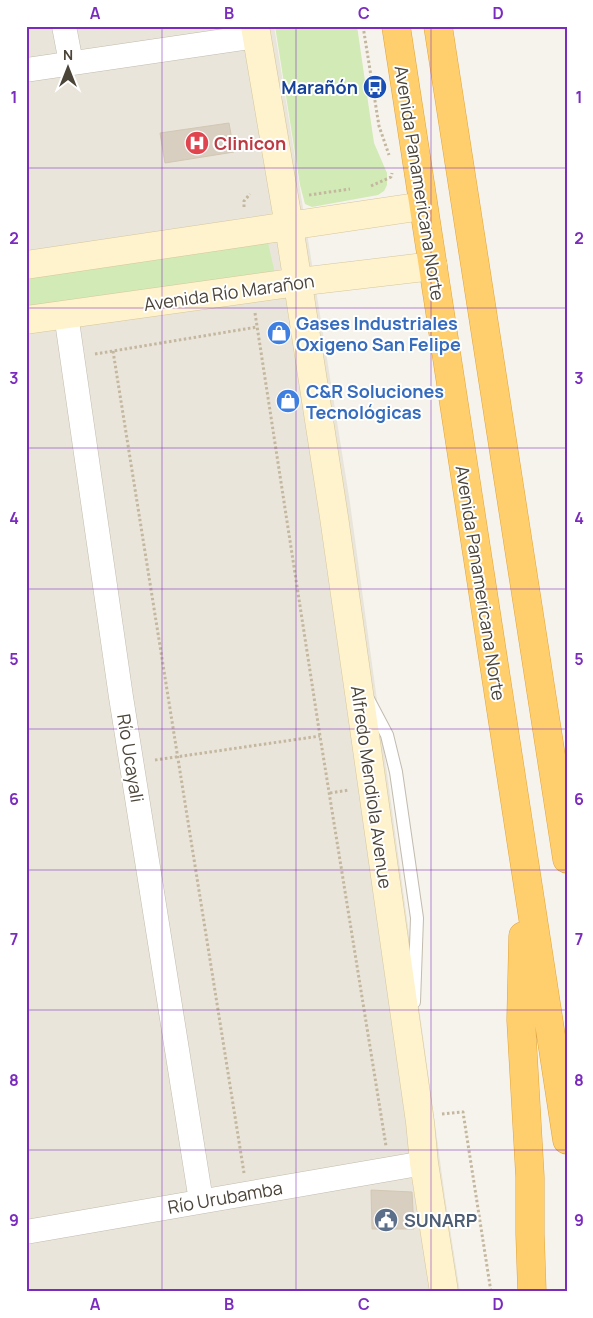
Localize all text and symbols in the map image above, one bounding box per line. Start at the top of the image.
text: A [90,2,101,24]
text: B [224,2,234,24]
text: C [358,2,370,24]
text: D [492,2,504,24]
north arrow [42,42,92,92]
text: N [63,45,73,64]
street label: Avenida Panamericana Norte [390,64,450,302]
bus stop icon: Marañón [362,74,388,100]
place label: Marañón [281,75,358,99]
text: 1 [10,86,18,108]
text: 1 [575,86,583,108]
hospital icon: Clinicon [184,130,210,156]
place label: Clinicon [214,131,286,155]
text: 2 [9,227,19,249]
text: 2 [574,227,584,249]
street label: Avenida Río Marañon [142,268,316,316]
place label: Gases Industriales Oxigeno San Felipe [296,311,461,356]
shop icon: Gases Industriales Oxigeno San Felipe [266,320,292,346]
text: 3 [9,367,19,389]
text: 3 [574,367,584,389]
place label: C&R Soluciones Tecnológicas [306,379,444,424]
shop icon: C&R Soluciones Tecnológicas [275,388,301,414]
street label: Avenida Panamericana Norte [451,464,511,702]
text: 4 [9,507,19,529]
text: 4 [574,507,584,529]
text: 5 [9,648,19,670]
text: 5 [574,648,584,670]
street label: Alfredo Mendiola Avenue [346,684,398,890]
street label: Río Ucayali [112,712,150,804]
text: 6 [9,788,19,810]
text: 6 [574,788,584,810]
text: 7 [10,928,18,950]
text: 7 [575,928,583,950]
text: 8 [9,1069,19,1091]
text: 8 [574,1069,584,1091]
street label: Río Urubamba [166,1175,284,1219]
public building icon: SUNARP [373,1207,399,1233]
place label: SUNARP [404,1208,477,1232]
text: 9 [9,1209,19,1231]
text: 9 [574,1209,584,1231]
text: A [90,1293,101,1315]
text: B [224,1293,234,1315]
text: C [358,1293,370,1315]
text: D [492,1293,504,1315]

